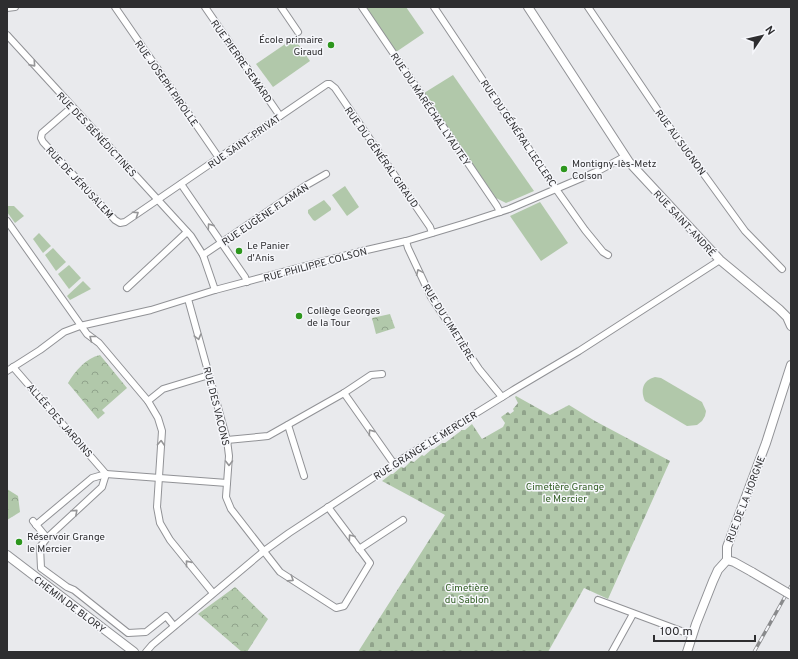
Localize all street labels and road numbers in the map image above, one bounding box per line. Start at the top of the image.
street label: RUE PIERRE SEMARD [207,18,274,106]
street label: RUE JOSEPH PIROLLE [131,38,200,129]
street label: RUE DU MARÉCHAL LYAUTEY [387,51,473,169]
street label: RUE DU GÉNÉRAL LECLERC [477,78,559,190]
street label: RUE DES BÉNÉDICTINES [53,90,139,180]
street label: RUE DU GÉNÉRAL GIRAUD [341,105,421,211]
street label: RUE AU SUGNON [652,107,708,178]
street label: RUE SAINT-PRIVAT [206,112,284,172]
street label: RUE DE JÉRUSALEM [42,144,116,222]
street label: RUE EUGÈNE FLAMAN [220,181,312,249]
street label: RUE SAINT-ANDRÉ [650,188,718,260]
street label: RUE PHILIPPE COLSON [262,245,369,286]
street label: RUE DU CIMETIÈRE [419,282,477,364]
street label: RUE DES VACONS [199,366,232,447]
street label: ALLÉE DES JARDINS [23,381,95,461]
street label: RUE GRANGE LE MERCIER [371,409,480,484]
street label: RUE DE LA HORGNE [724,454,769,545]
street label: CHEMIN DE BLORY [30,574,108,637]

